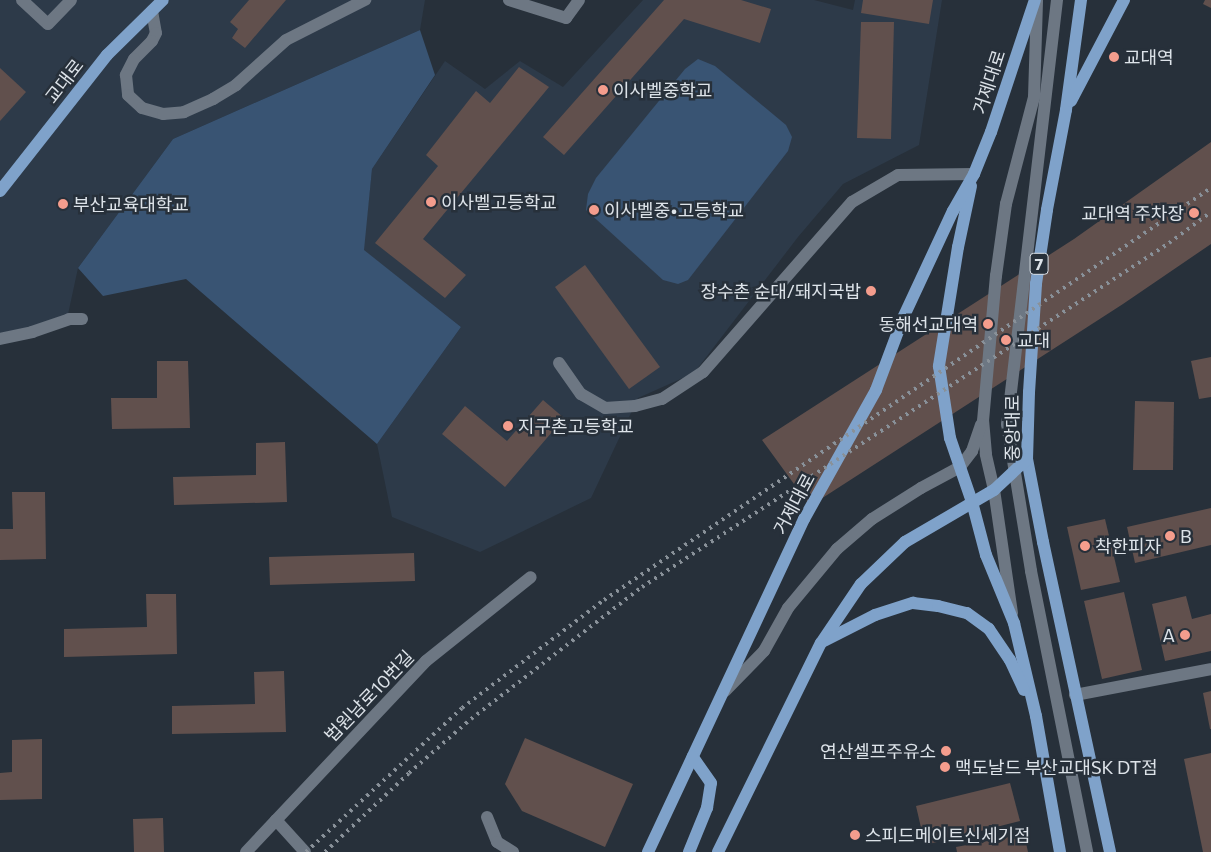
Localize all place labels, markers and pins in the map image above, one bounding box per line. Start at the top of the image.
place label: 교대역 [1124,46,1174,68]
marker: 교대역 [1108,51,1120,63]
place label: 이사벨중학교 [613,79,712,101]
marker: 이사벨중학교 [597,84,609,96]
place label: 이사벨고등학교 [441,191,557,213]
place label: 부산교육대학교 [73,193,189,215]
marker: 이사벨고등학교 [425,196,437,208]
marker: 부산교육대학교 [57,198,69,210]
place label: 이사벨중•고등학교 [604,199,744,221]
place label: 교대역 주차장 [1081,202,1184,224]
marker: 이사벨중•고등학교 [588,204,600,216]
marker: 교대역 주차장 [1188,207,1200,219]
place label: 장수촌 순대/돼지국밥 [701,280,861,302]
marker: 장수촌 순대/돼지국밥 [865,285,877,297]
place label: 동해선교대역 [879,313,978,335]
marker: 동해선교대역 [982,318,994,330]
place label: 교대 [1017,329,1050,351]
marker: 교대 [999,333,1013,347]
place label: 지구촌고등학교 [518,415,634,437]
marker: 지구촌고등학교 [502,420,514,432]
place label: B [1180,525,1192,547]
marker: B [1164,530,1176,542]
place label: 착한피자 [1095,535,1161,557]
marker: 착한피자 [1079,540,1091,552]
place label: A [1163,624,1175,646]
marker: A [1179,629,1191,641]
place label: 연산셀프주유소 [820,740,936,762]
marker: 연산셀프주유소 [940,745,952,757]
place label: 맥도날드 부산교대SK DT점 [955,756,1158,778]
marker: 맥도날드 부산교대SK DT점 [939,761,951,773]
place label: 스피드메이트신세기점 [865,824,1031,846]
marker: 스피드메이트신세기점 [849,829,861,841]

